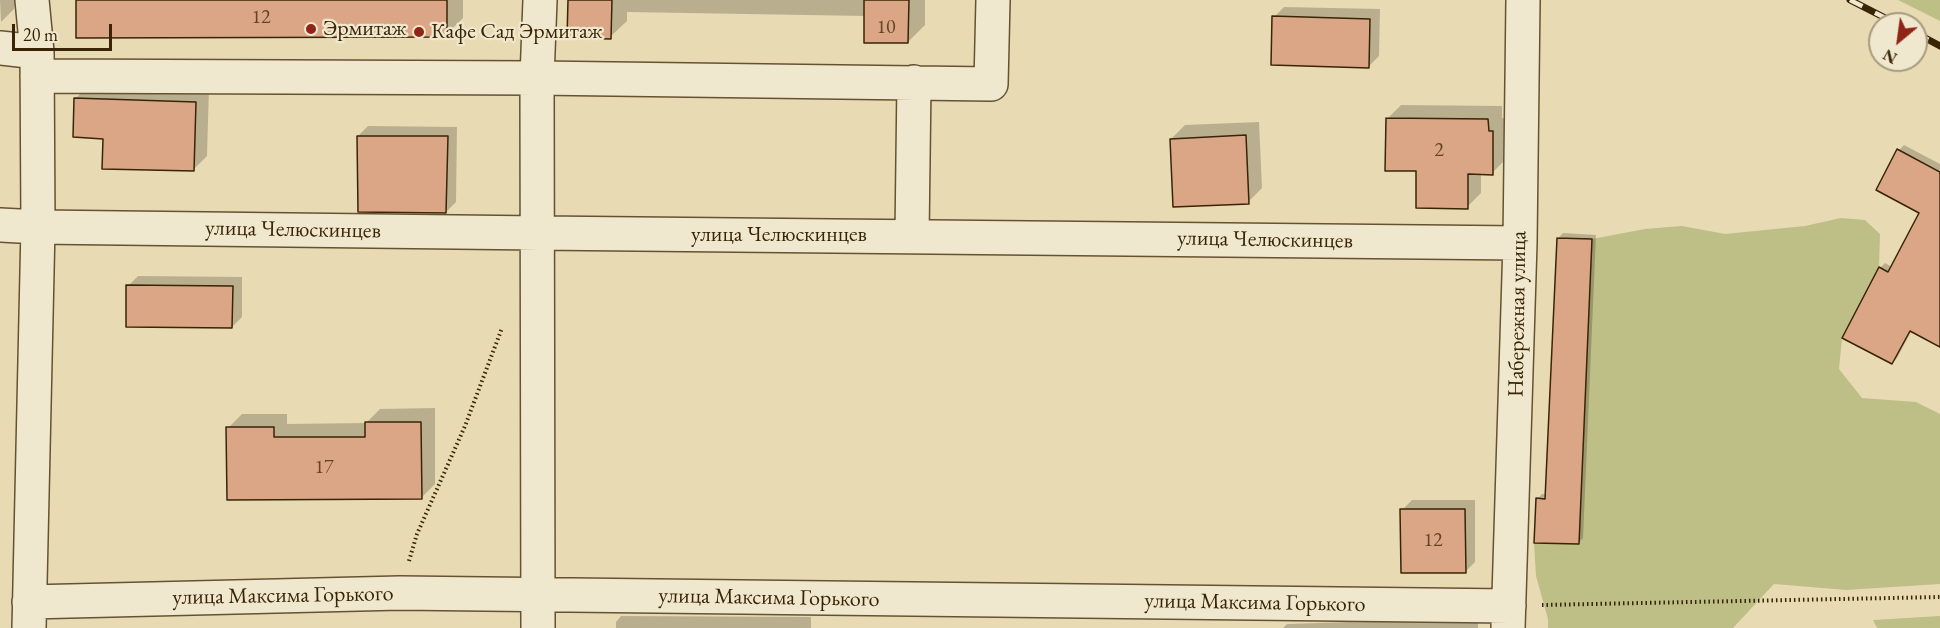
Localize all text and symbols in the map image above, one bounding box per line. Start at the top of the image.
house number: 12 [251,6,271,30]
scale bar [15,12,116,50]
north arrow [1868,12,1928,72]
place label: Эрмитаж [323,16,407,42]
house number: 10 [876,16,896,40]
place label: Кафе Сад Эрмитаж [431,19,603,45]
marker: Эрмитаж [304,22,318,36]
text: 20 m [23,23,58,46]
marker: Кафе Сад Эрмитаж [412,25,426,39]
text: N [1879,44,1901,69]
house number: 2 [1434,139,1444,163]
street label: улица Челюскинцев [205,215,381,245]
street label: улица Челюскинцев [691,222,867,248]
street label: улица Челюскинцев [1177,225,1353,255]
street label: Набережная улица [1503,231,1533,397]
house number: 17 [314,456,334,480]
house number: 12 [1423,529,1443,553]
street label: улица Максима Горького [172,581,394,611]
street label: улица Максима Горького [658,583,880,613]
street label: улица Максима Горького [1144,588,1366,618]

